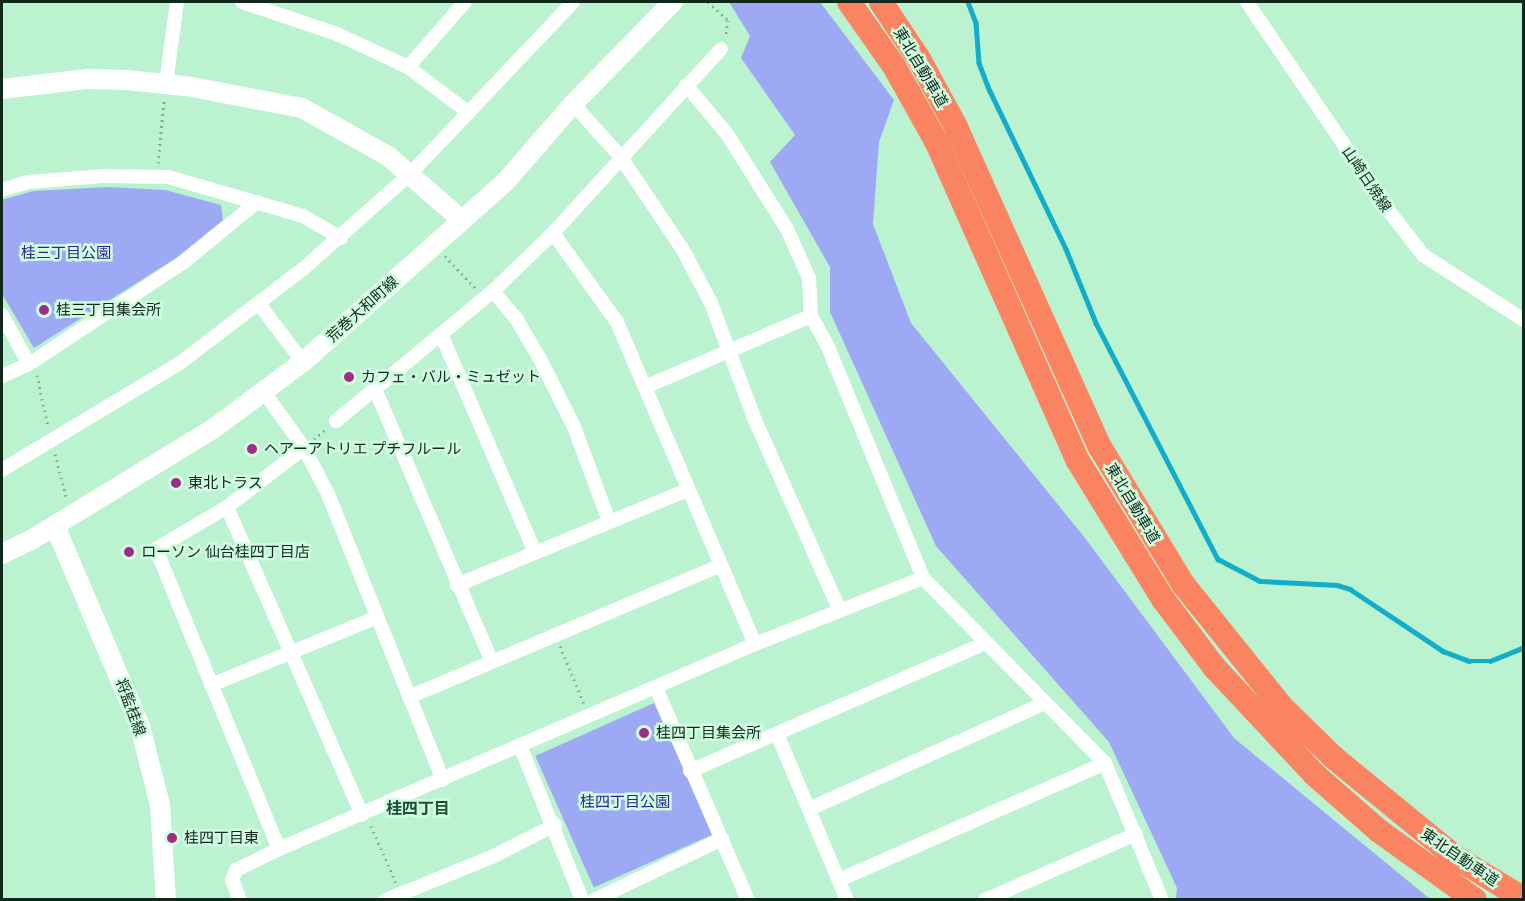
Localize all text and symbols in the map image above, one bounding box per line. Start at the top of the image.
street label: 東北自動車道 [890,24,952,110]
street label: 山崎日焼線 [1339,143,1395,215]
park label: 桂三丁目公園 [21,244,111,262]
street label: 荒巻大和町線 [323,272,401,346]
place label: 桂三丁目集会所 [56,301,161,319]
marker: 桂三丁目集会所 [37,303,51,317]
place label: カフェ・バル・ミュゼット [361,368,541,386]
marker: カフェ・バル・ミュゼット [342,370,356,384]
place label: ヘアーアトリエ プチフルール [264,440,462,458]
marker: ヘアーアトリエ プチフルール [245,442,259,456]
street label: 東北自動車道 [1102,460,1164,546]
place label: 東北トラス [188,474,263,492]
marker: 東北トラス [169,476,183,490]
place label: ローソン 仙台桂四丁目店 [141,543,310,561]
marker: ローソン 仙台桂四丁目店 [122,545,136,559]
street label: 将監桂線 [112,676,150,738]
place label: 桂四丁目集会所 [656,724,761,742]
marker: 桂四丁目集会所 [637,726,651,740]
park label: 桂四丁目公園 [580,793,670,811]
district label: 桂四丁目 [386,799,450,819]
street label: 東北自動車道 [1418,824,1502,890]
place label: 桂四丁目東 [184,829,259,847]
marker: 桂四丁目東 [165,831,179,845]

